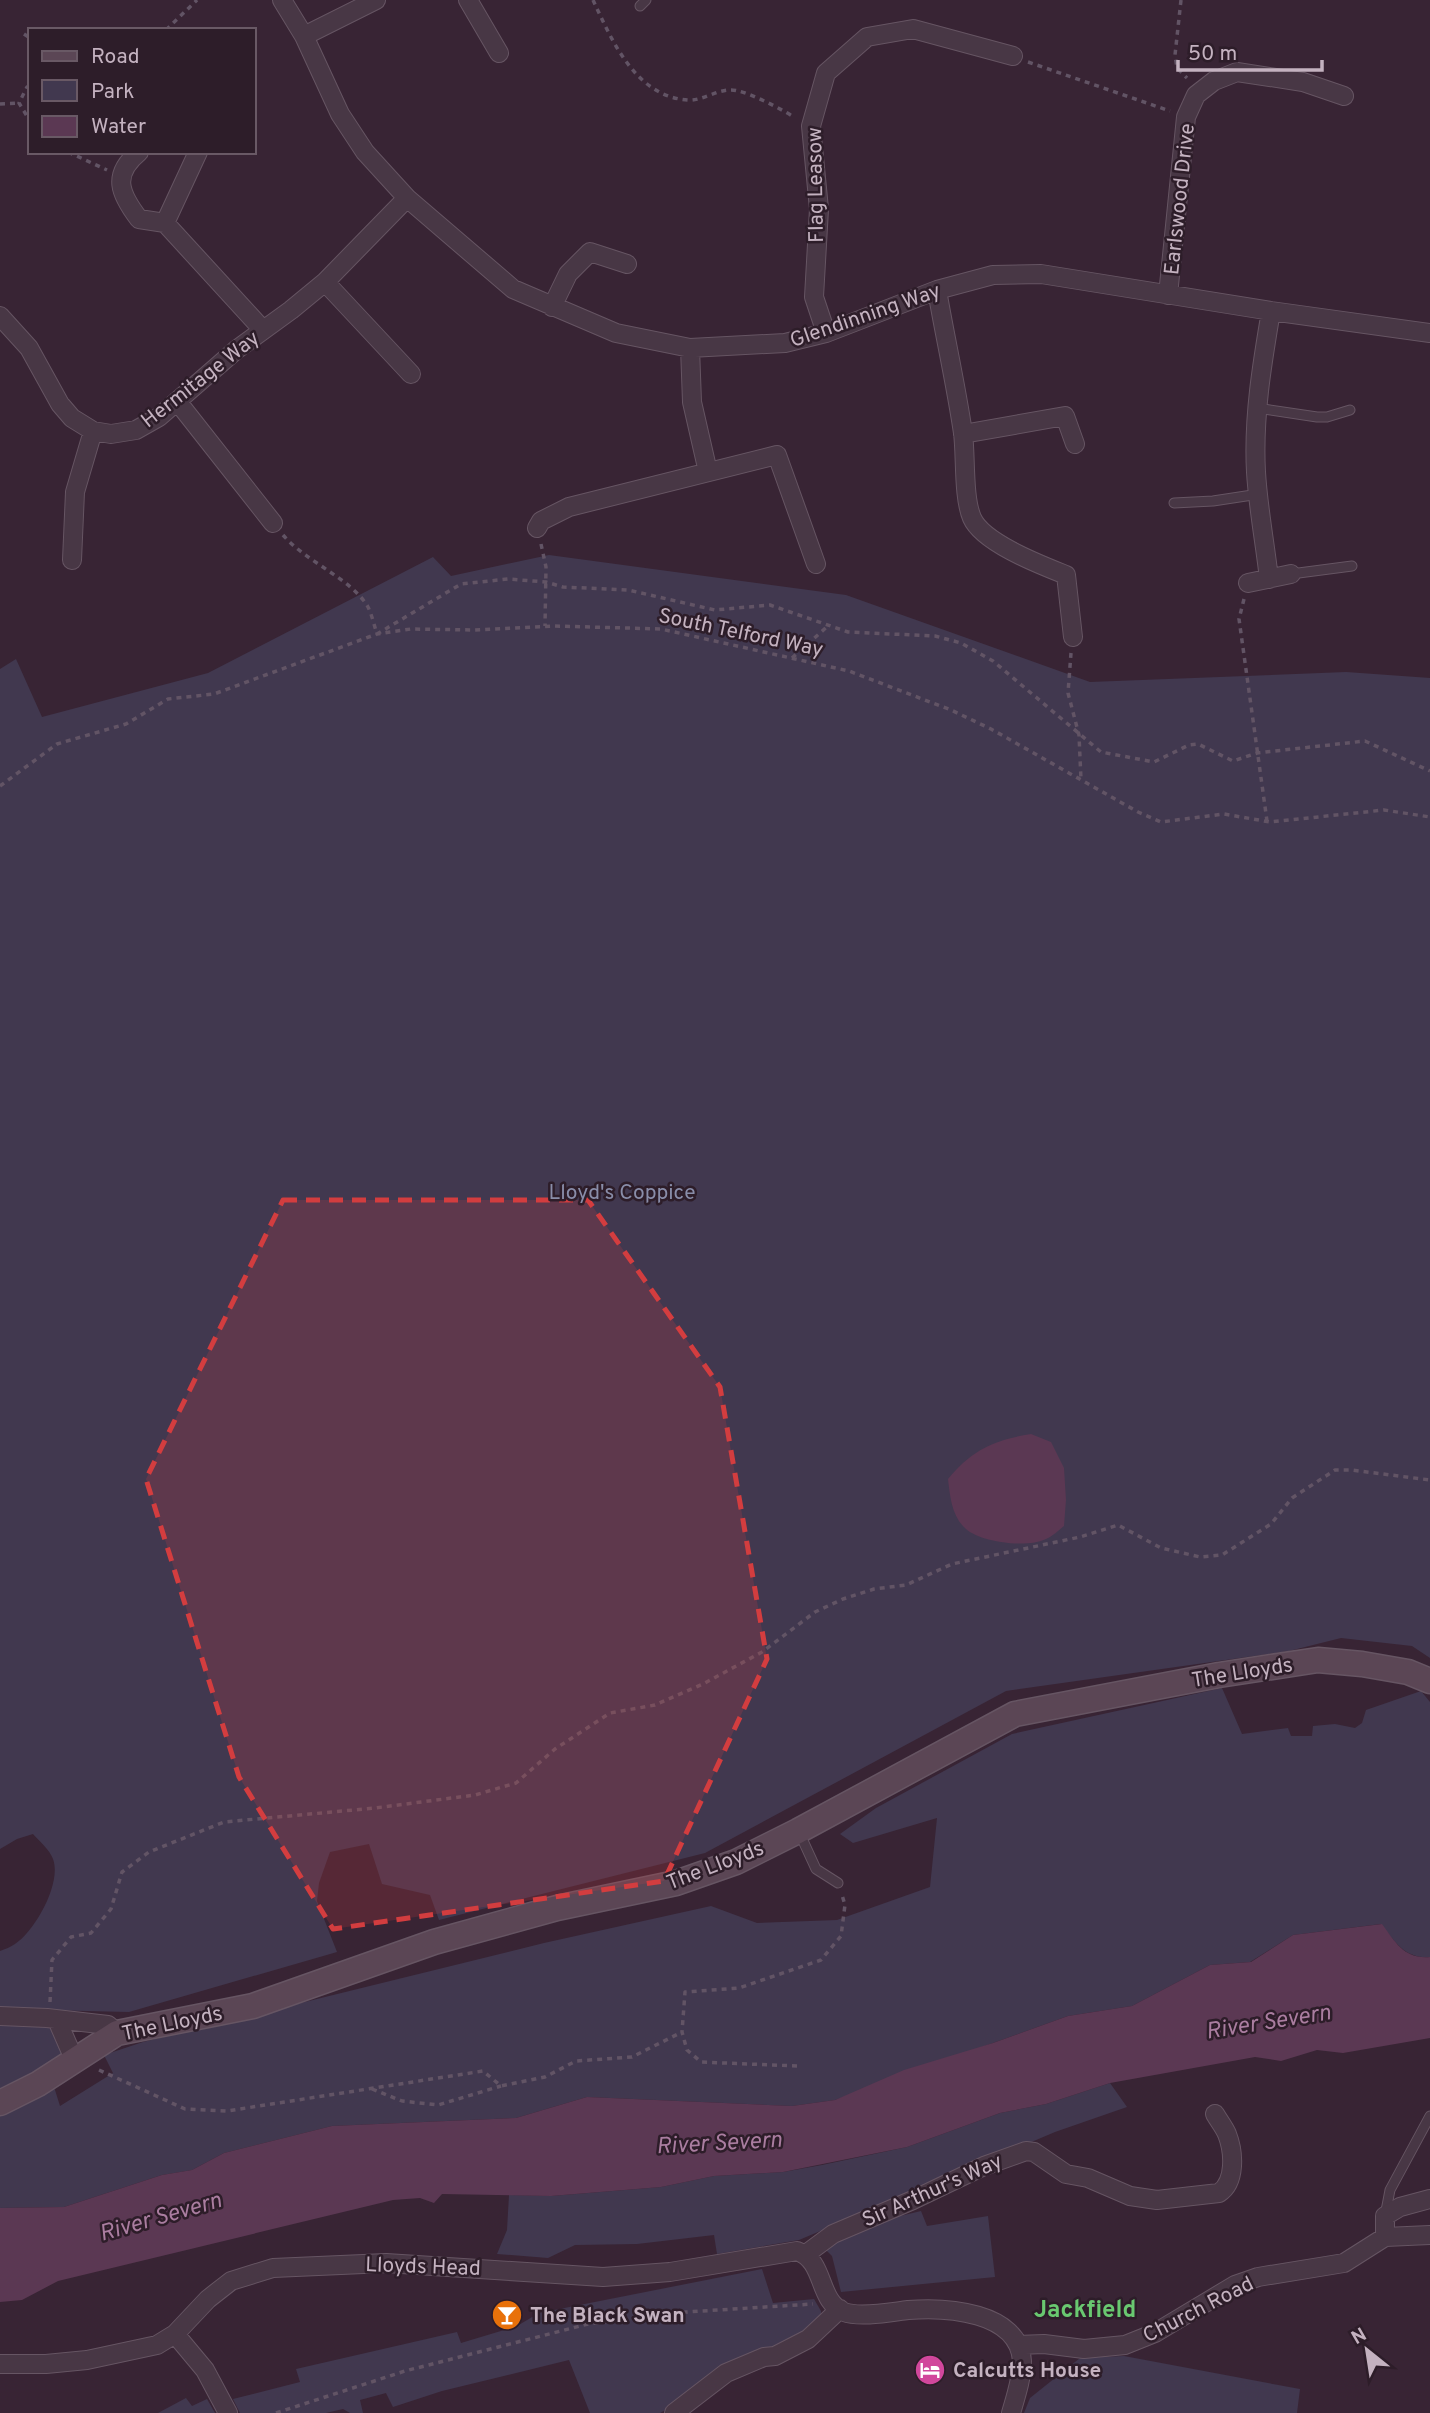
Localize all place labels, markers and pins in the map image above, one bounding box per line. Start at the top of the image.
bar icon: The Black Swan [490,2298,524,2332]
place label: The Black Swan [530,2303,685,2330]
hotel icon: Calcutts House [913,2353,947,2387]
place label: Calcutts House [953,2358,1101,2385]

